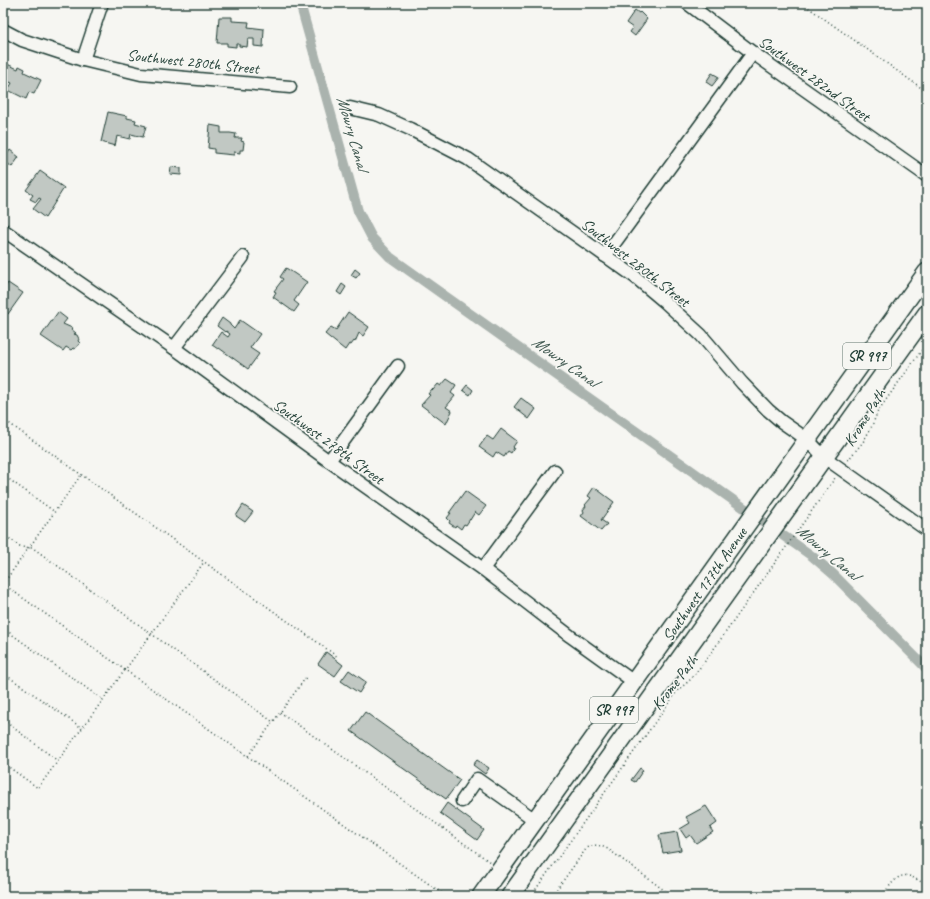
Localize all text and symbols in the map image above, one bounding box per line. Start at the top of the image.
street label: Southwest 282nd Street [755,32,876,127]
street label: Southwest 280th Street [126,45,261,79]
water label: Mowry Canal [332,94,375,178]
street label: Southwest 280th Street [577,214,695,312]
water label: Mowry Canal [528,331,607,395]
road number: SR 997 [843,343,891,369]
street label: Krome Path [839,384,891,450]
street label: Southwest 278th Street [269,395,389,490]
water label: Mowry Canal [792,520,868,589]
street label: Southwest 177th Avenue [658,522,753,645]
street label: Krome Path [647,650,703,714]
road number: SR 997 [590,697,638,723]

